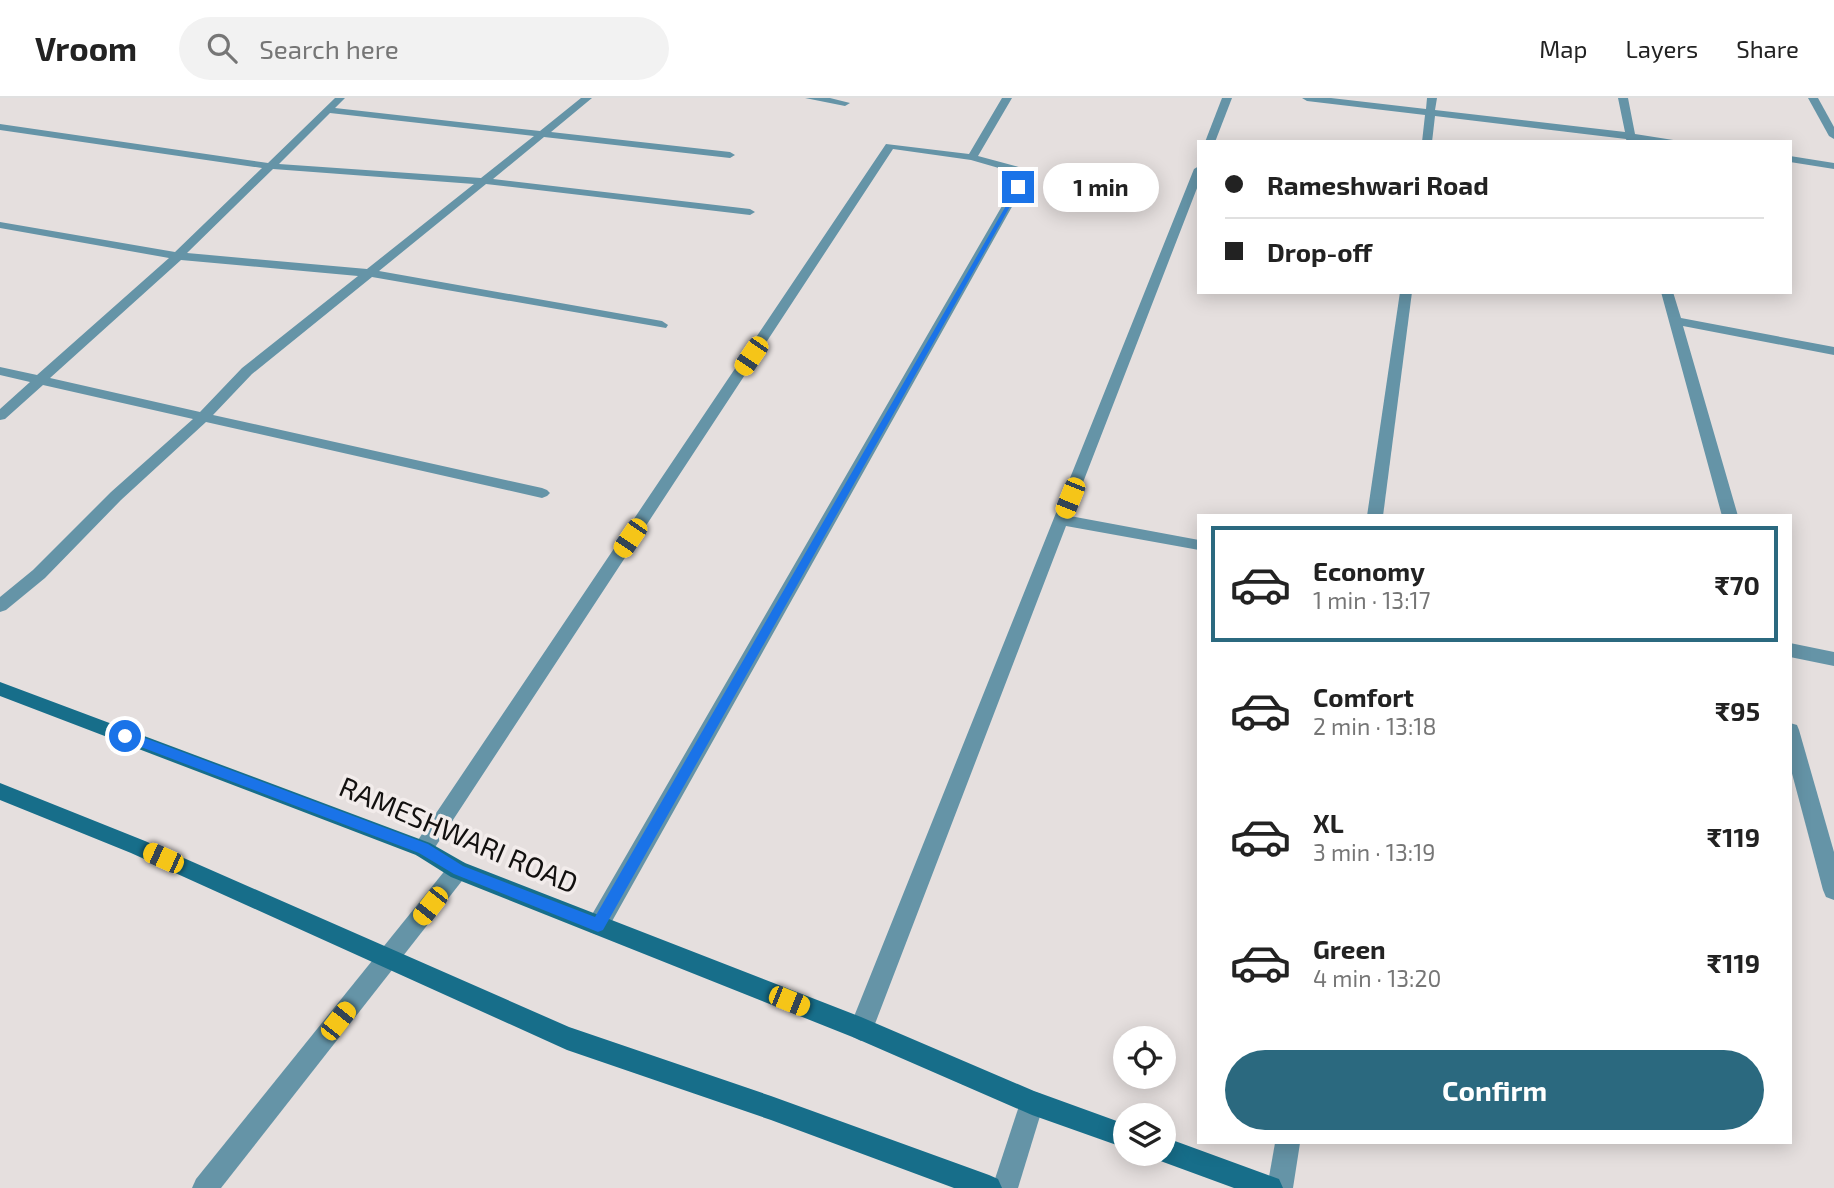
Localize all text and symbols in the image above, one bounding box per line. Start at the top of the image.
search box [179,17,669,80]
text: Vroom [35,28,137,68]
icon: search [203,29,241,67]
text: Search here [259,33,399,64]
text: Map [1539,34,1587,63]
text: Layers [1625,34,1698,63]
text: Share [1736,34,1799,63]
callout: 1 min [1042,162,1158,212]
text: Rameshwari Road [1267,169,1489,200]
route end [1002,171,1034,203]
text: 1 min [1073,173,1129,201]
text: Drop-off [1267,236,1372,267]
car [731,333,772,379]
car [1053,475,1088,521]
car [610,515,651,561]
icon: car [1229,553,1292,616]
text: Economy [1313,555,1425,586]
text: ₹70 [1714,569,1760,600]
text: 1 min · 13:17 [1313,586,1430,614]
icon: car [1229,679,1292,742]
text: Comfort [1313,681,1414,712]
text: ₹95 [1715,695,1760,726]
text: 2 min · 13:18 [1313,712,1436,740]
route start [109,720,141,752]
street label: RAMESHWARI ROAD [335,768,583,900]
icon: car [1229,805,1292,868]
text: XL [1313,807,1344,838]
text: ₹119 [1707,821,1760,852]
text: 3 min · 13:19 [1313,838,1436,866]
car [140,840,187,876]
car [409,883,452,929]
icon: car [1229,931,1292,994]
text: Green [1313,933,1386,964]
text: ₹119 [1707,947,1760,978]
text: 4 min · 13:20 [1313,964,1441,992]
car [766,983,813,1019]
car [317,998,360,1044]
map controls [1113,1026,1176,1166]
button: locate [1113,1026,1176,1089]
button: Confirm [1225,1050,1764,1130]
button: layers [1113,1103,1176,1166]

